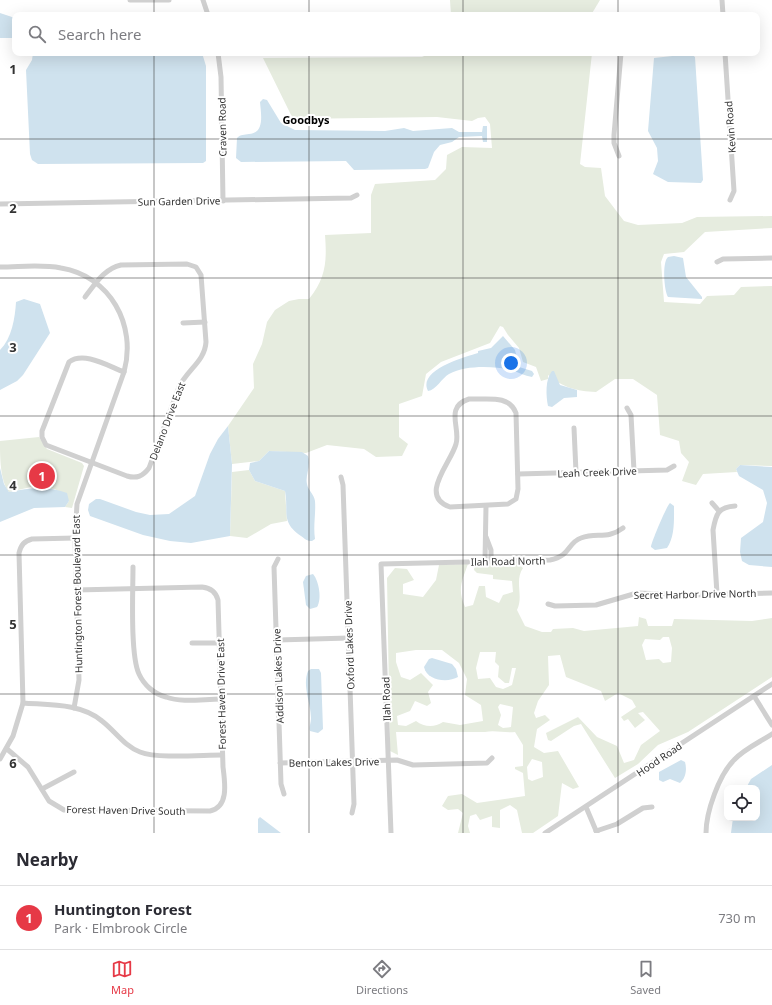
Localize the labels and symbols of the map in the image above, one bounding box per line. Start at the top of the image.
text: 1 [9,60,17,78]
street label: Craven Road [214,97,230,157]
street label: Kevin Road [721,101,739,153]
district label: Goodbys [282,112,330,127]
street label: Sun Garden Drive [138,193,221,209]
text: 2 [9,199,17,217]
text: 3 [9,338,17,356]
your location [501,353,521,373]
street label: Delano Drive East [146,379,189,462]
pin: 1 [29,461,55,491]
street label: Leah Creek Drive [557,464,637,480]
text: 4 [9,476,17,494]
street label: Huntington Forest Boulevard East [69,514,85,673]
street label: Ilah Road North [471,553,545,569]
street label: Secret Harbor Drive North [634,586,756,602]
street label: Oxford Lakes Drive [340,600,358,690]
text: 5 [9,615,17,633]
street label: Addison Lakes Drive [269,628,287,724]
street label: Forest Haven Drive East [213,638,229,750]
street label: Ilah Road [378,677,394,721]
street label: Hood Road [633,739,685,779]
text: 6 [9,754,17,772]
street label: Benton Lakes Drive [289,754,380,770]
street label: Forest Haven Drive South [66,802,186,818]

